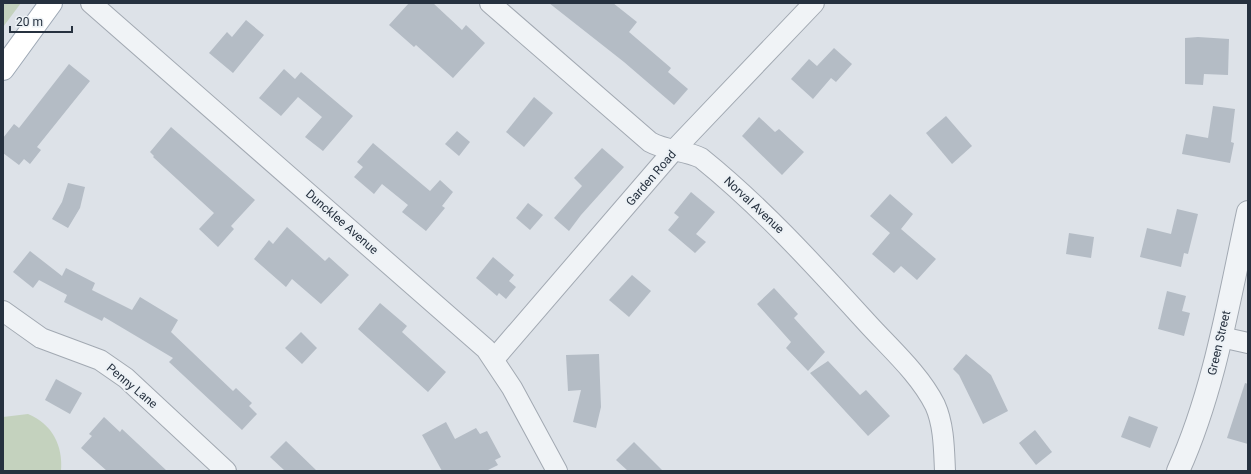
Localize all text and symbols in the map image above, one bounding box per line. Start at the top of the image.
scale bar [10,8,72,34]
text: 20 m [16,15,43,29]
street label: Garden Road [623,147,679,209]
street label: Norval Avenue [721,174,787,236]
street label: Duncklee Avenue [303,187,381,257]
street label: Green Street [1205,309,1233,377]
street label: Penny Lane [104,361,160,411]

